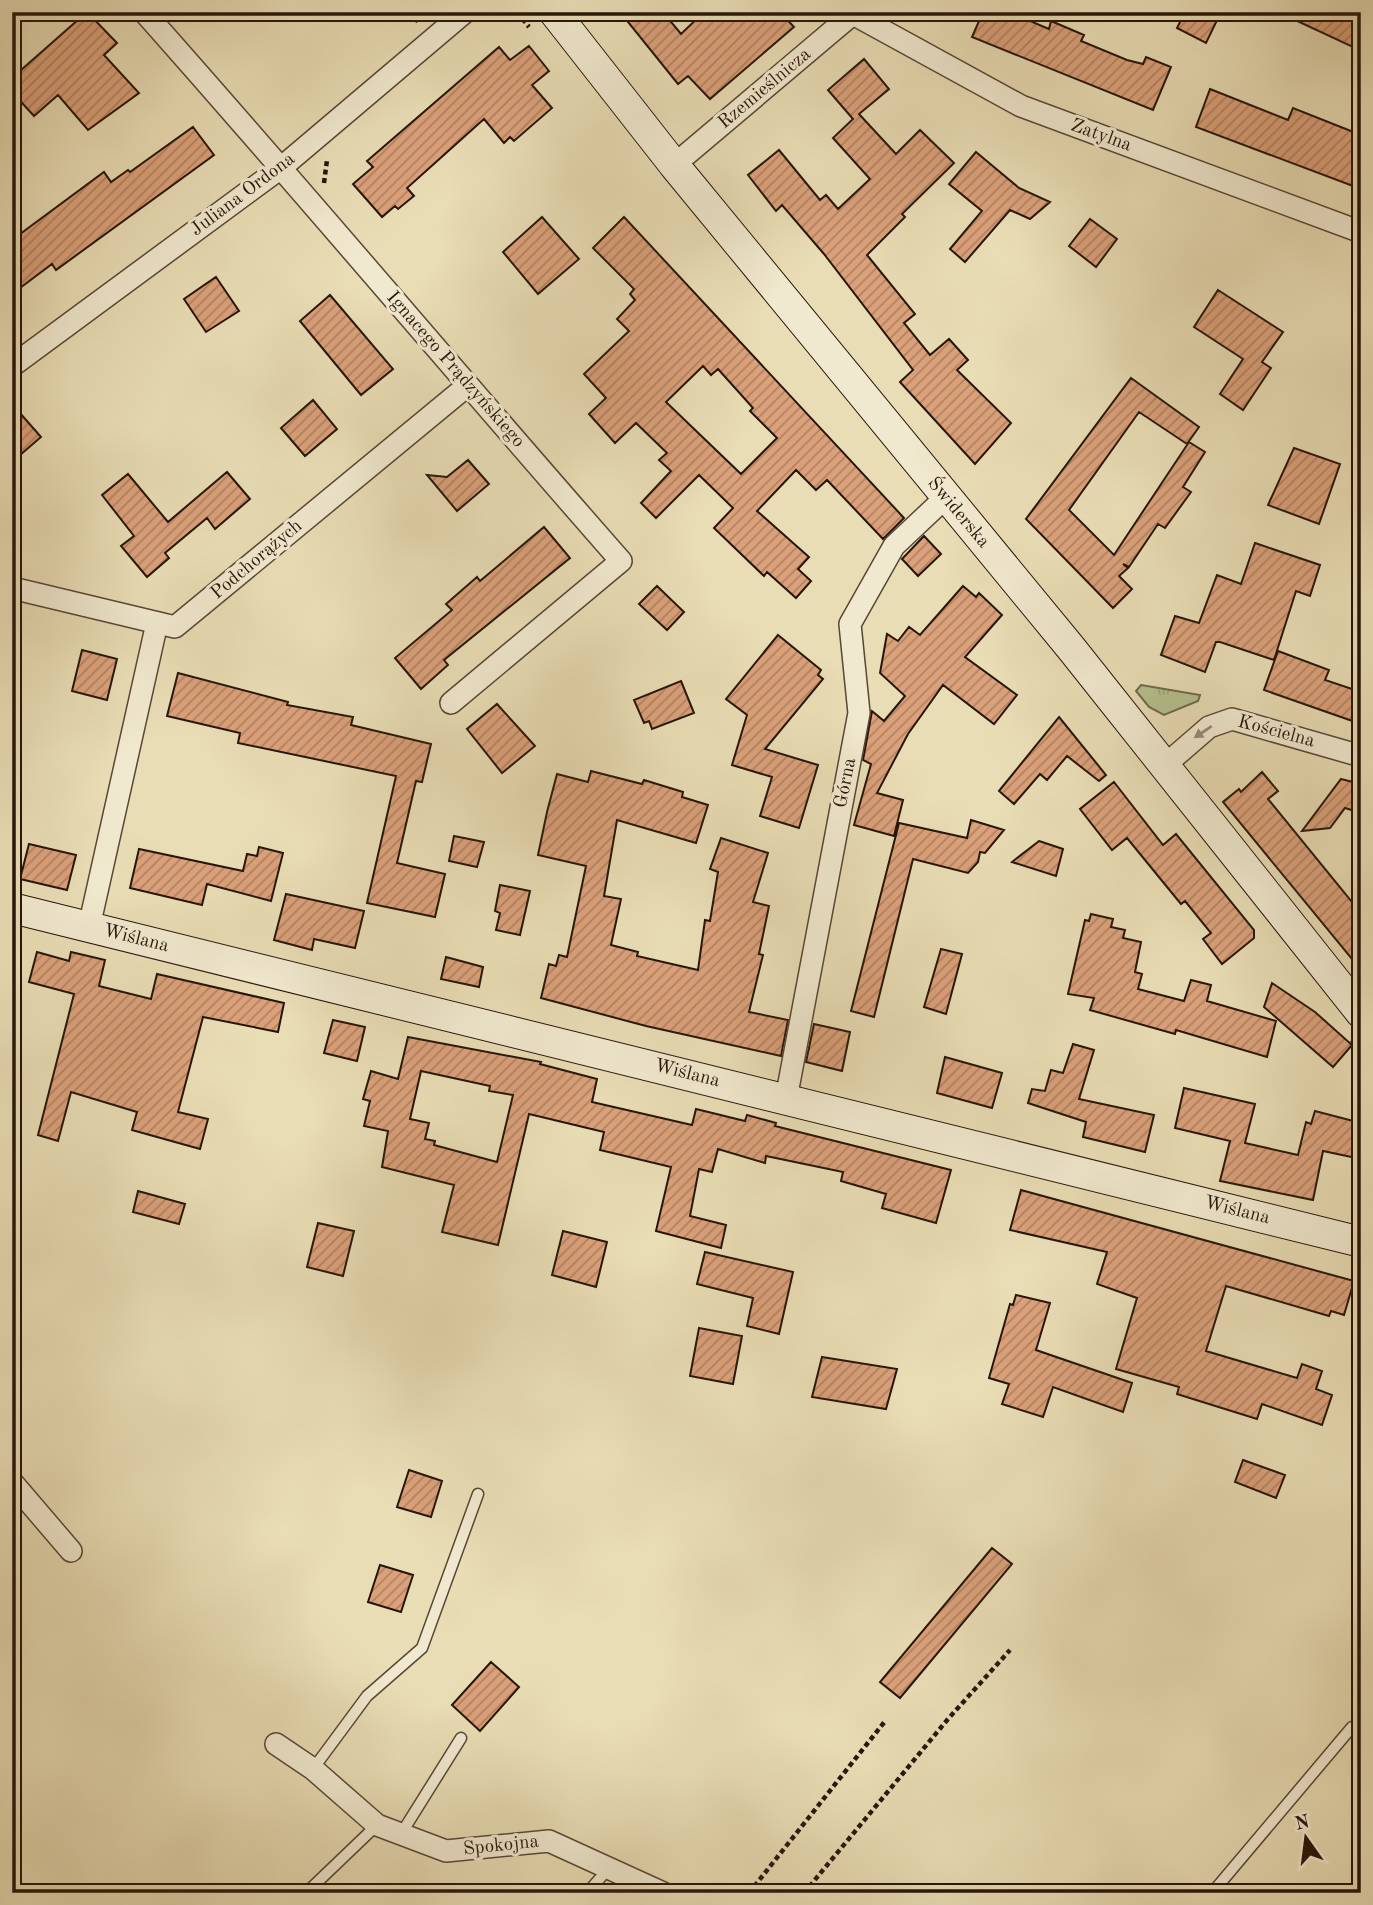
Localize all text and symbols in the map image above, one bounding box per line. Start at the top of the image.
street label: Rzemieślnicza [715,45,815,133]
street label: Zatylna [1068,116,1135,156]
street label: Juliana Ordona [187,149,299,240]
street label: Ignacego Prądzyńskiego [382,288,528,452]
street label: Świderska [923,471,997,552]
street label: Podchorążych [208,517,306,603]
street label: Kościelna [1235,713,1317,752]
one-way arrow [1194,725,1212,739]
street label: Górna [832,756,860,810]
street label: Wiślana [101,922,171,956]
street label: Wiślana [652,1057,722,1091]
street label: Wiślana [1202,1194,1272,1228]
north arrow [1272,1804,1342,1874]
text: N [1293,1813,1312,1835]
street label: Spokojna [462,1833,540,1859]

